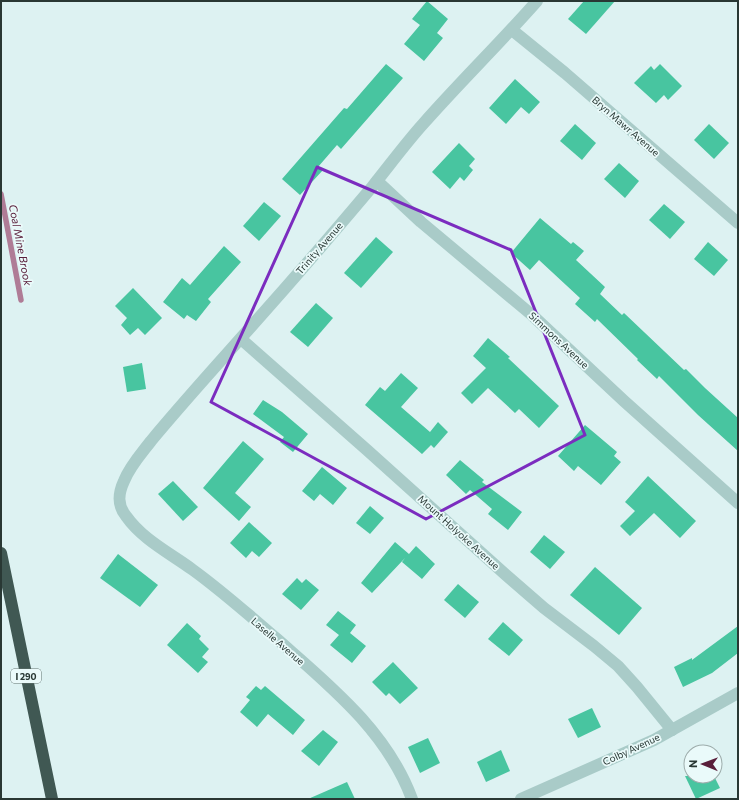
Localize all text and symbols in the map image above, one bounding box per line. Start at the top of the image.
street label: Bryn Mawr Avenue [590,94,662,158]
water label: Coal Mine Brook [7,203,35,288]
street label: Trinity Avenue [293,220,345,276]
street label: Simmons Avenue [527,309,591,371]
street label: Mount Holyoke Avenue [416,492,502,572]
street label: Laselle Avenue [249,615,307,667]
road number: I 290 [11,669,41,683]
street label: Colby Avenue [601,731,661,767]
north arrow [683,744,723,784]
text: N [686,760,699,768]

